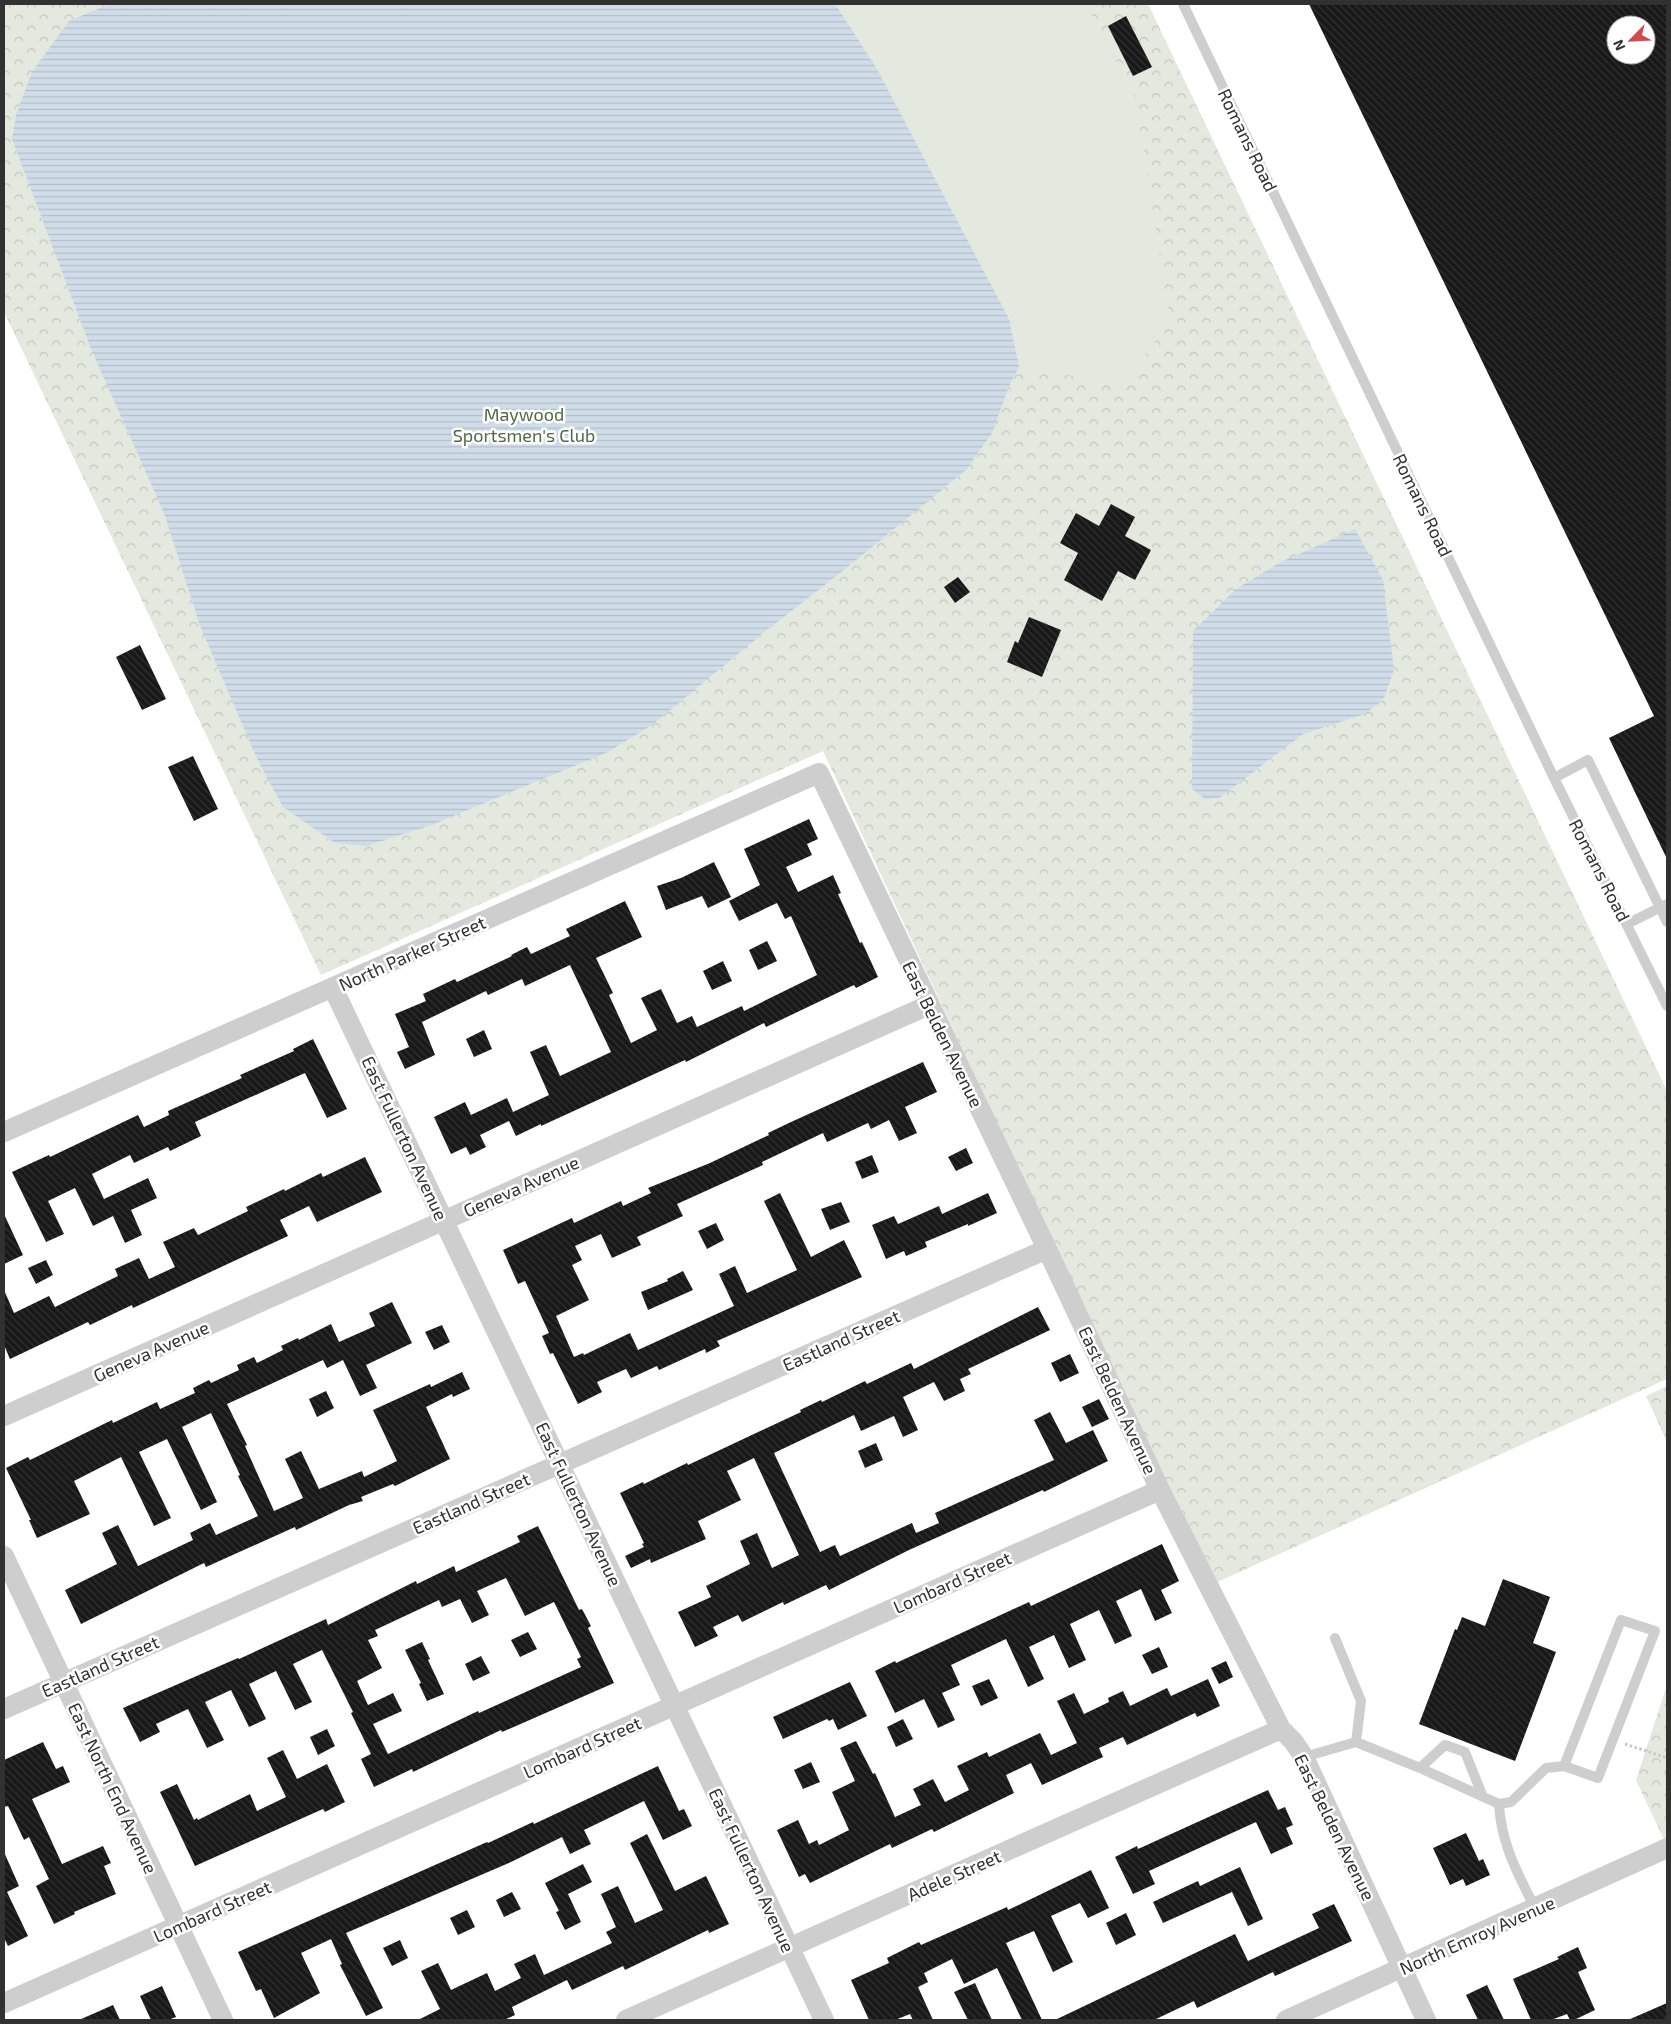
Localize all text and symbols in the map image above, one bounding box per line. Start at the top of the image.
north arrow [1606,15,1656,65]
text: N [1609,37,1628,54]
street label: Romans Road [1214,85,1282,195]
park label: Maywood Sportsmen's Club [453,403,595,446]
street label: Romans Road [1389,450,1457,560]
street label: Romans Road [1565,815,1635,925]
street label: North Parker Street [335,911,489,995]
street label: East Belden Avenue [898,957,988,1111]
street label: East Fullerton Avenue [357,1052,453,1224]
street label: Geneva Avenue [460,1151,582,1221]
street label: Eastland Street [779,1304,903,1376]
street label: Geneva Avenue [90,1316,212,1386]
street label: East Belden Avenue [1074,1323,1162,1477]
street label: East Fullerton Avenue [531,1418,627,1590]
street label: Eastland Street [409,1467,533,1539]
street label: Lombard Street [890,1546,1014,1618]
street label: Eastland Street [38,1630,162,1702]
street label: East North End Avenue [64,1699,162,1877]
street label: Lombard Street [520,1711,644,1783]
street label: East Belden Avenue [1290,1750,1380,1904]
street label: East Fullerton Avenue [704,1784,800,1956]
street label: Adele Street [904,1845,1004,1905]
street label: Lombard Street [150,1875,274,1947]
street label: North Emroy Avenue [1396,1891,1558,1979]

